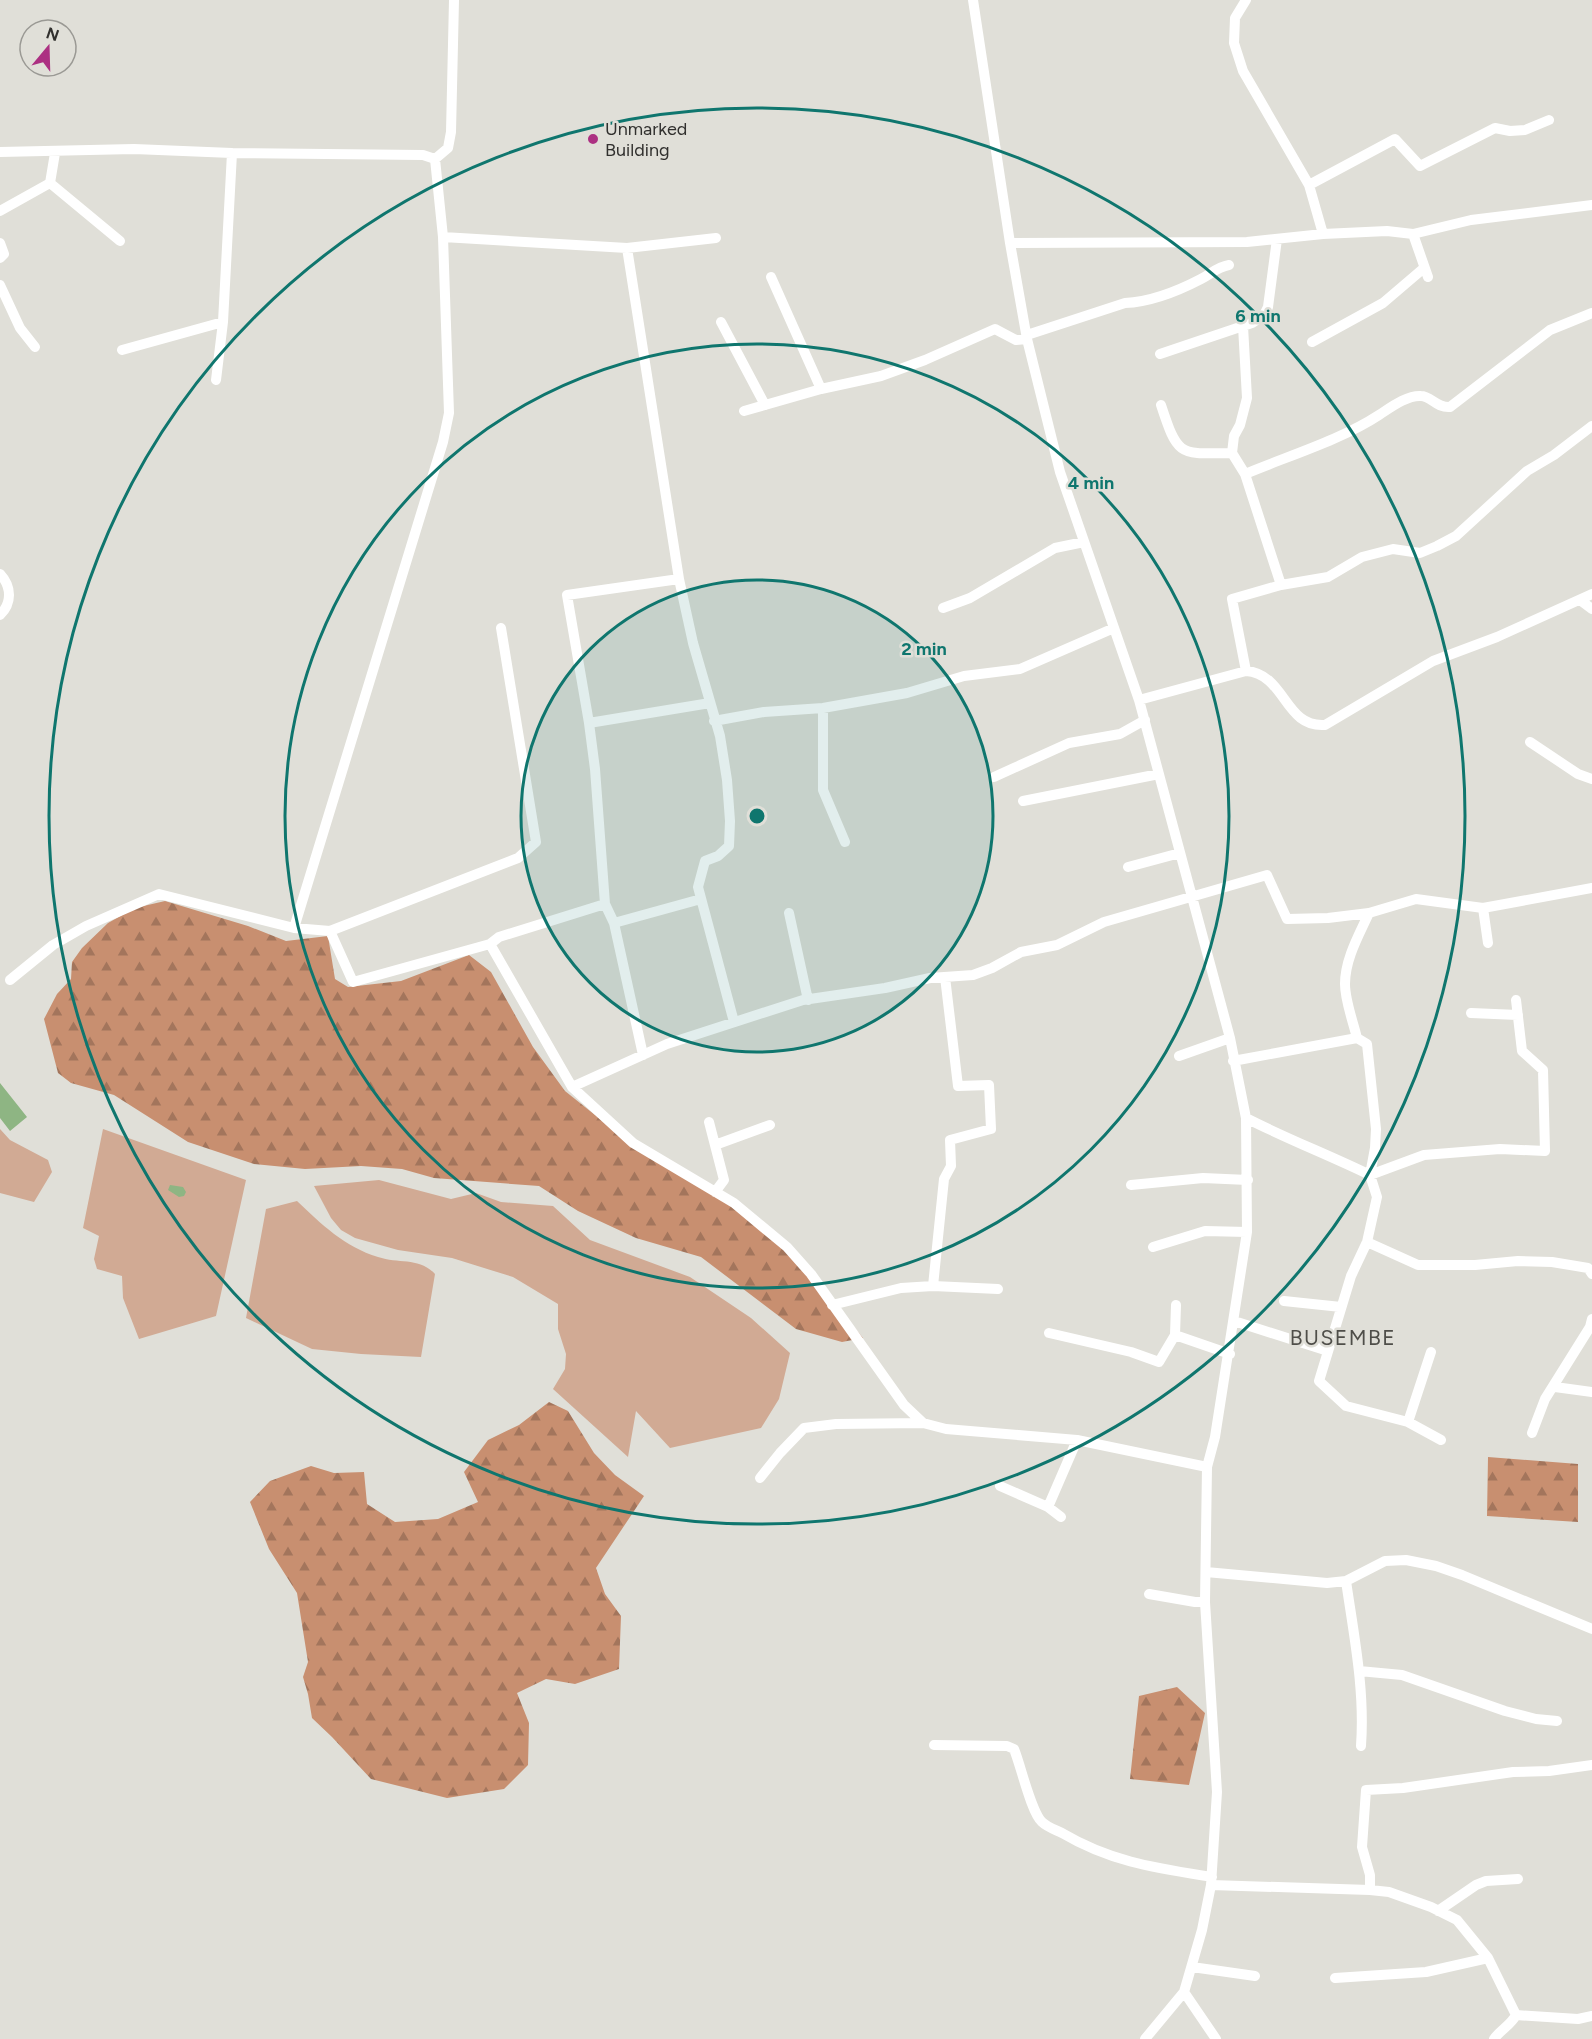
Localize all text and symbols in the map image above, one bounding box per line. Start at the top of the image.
north arrow [18,18,78,78]
text: N [44,23,62,45]
place label: Unmarked Building [605,118,687,161]
marker: Unmarked Building [586,132,600,146]
text: 6 min [1235,305,1281,327]
text: 4 min [1068,472,1114,494]
text: 2 min [901,638,947,660]
centre of rings [747,806,767,826]
district label: BUSEMBE [1290,1325,1396,1350]

